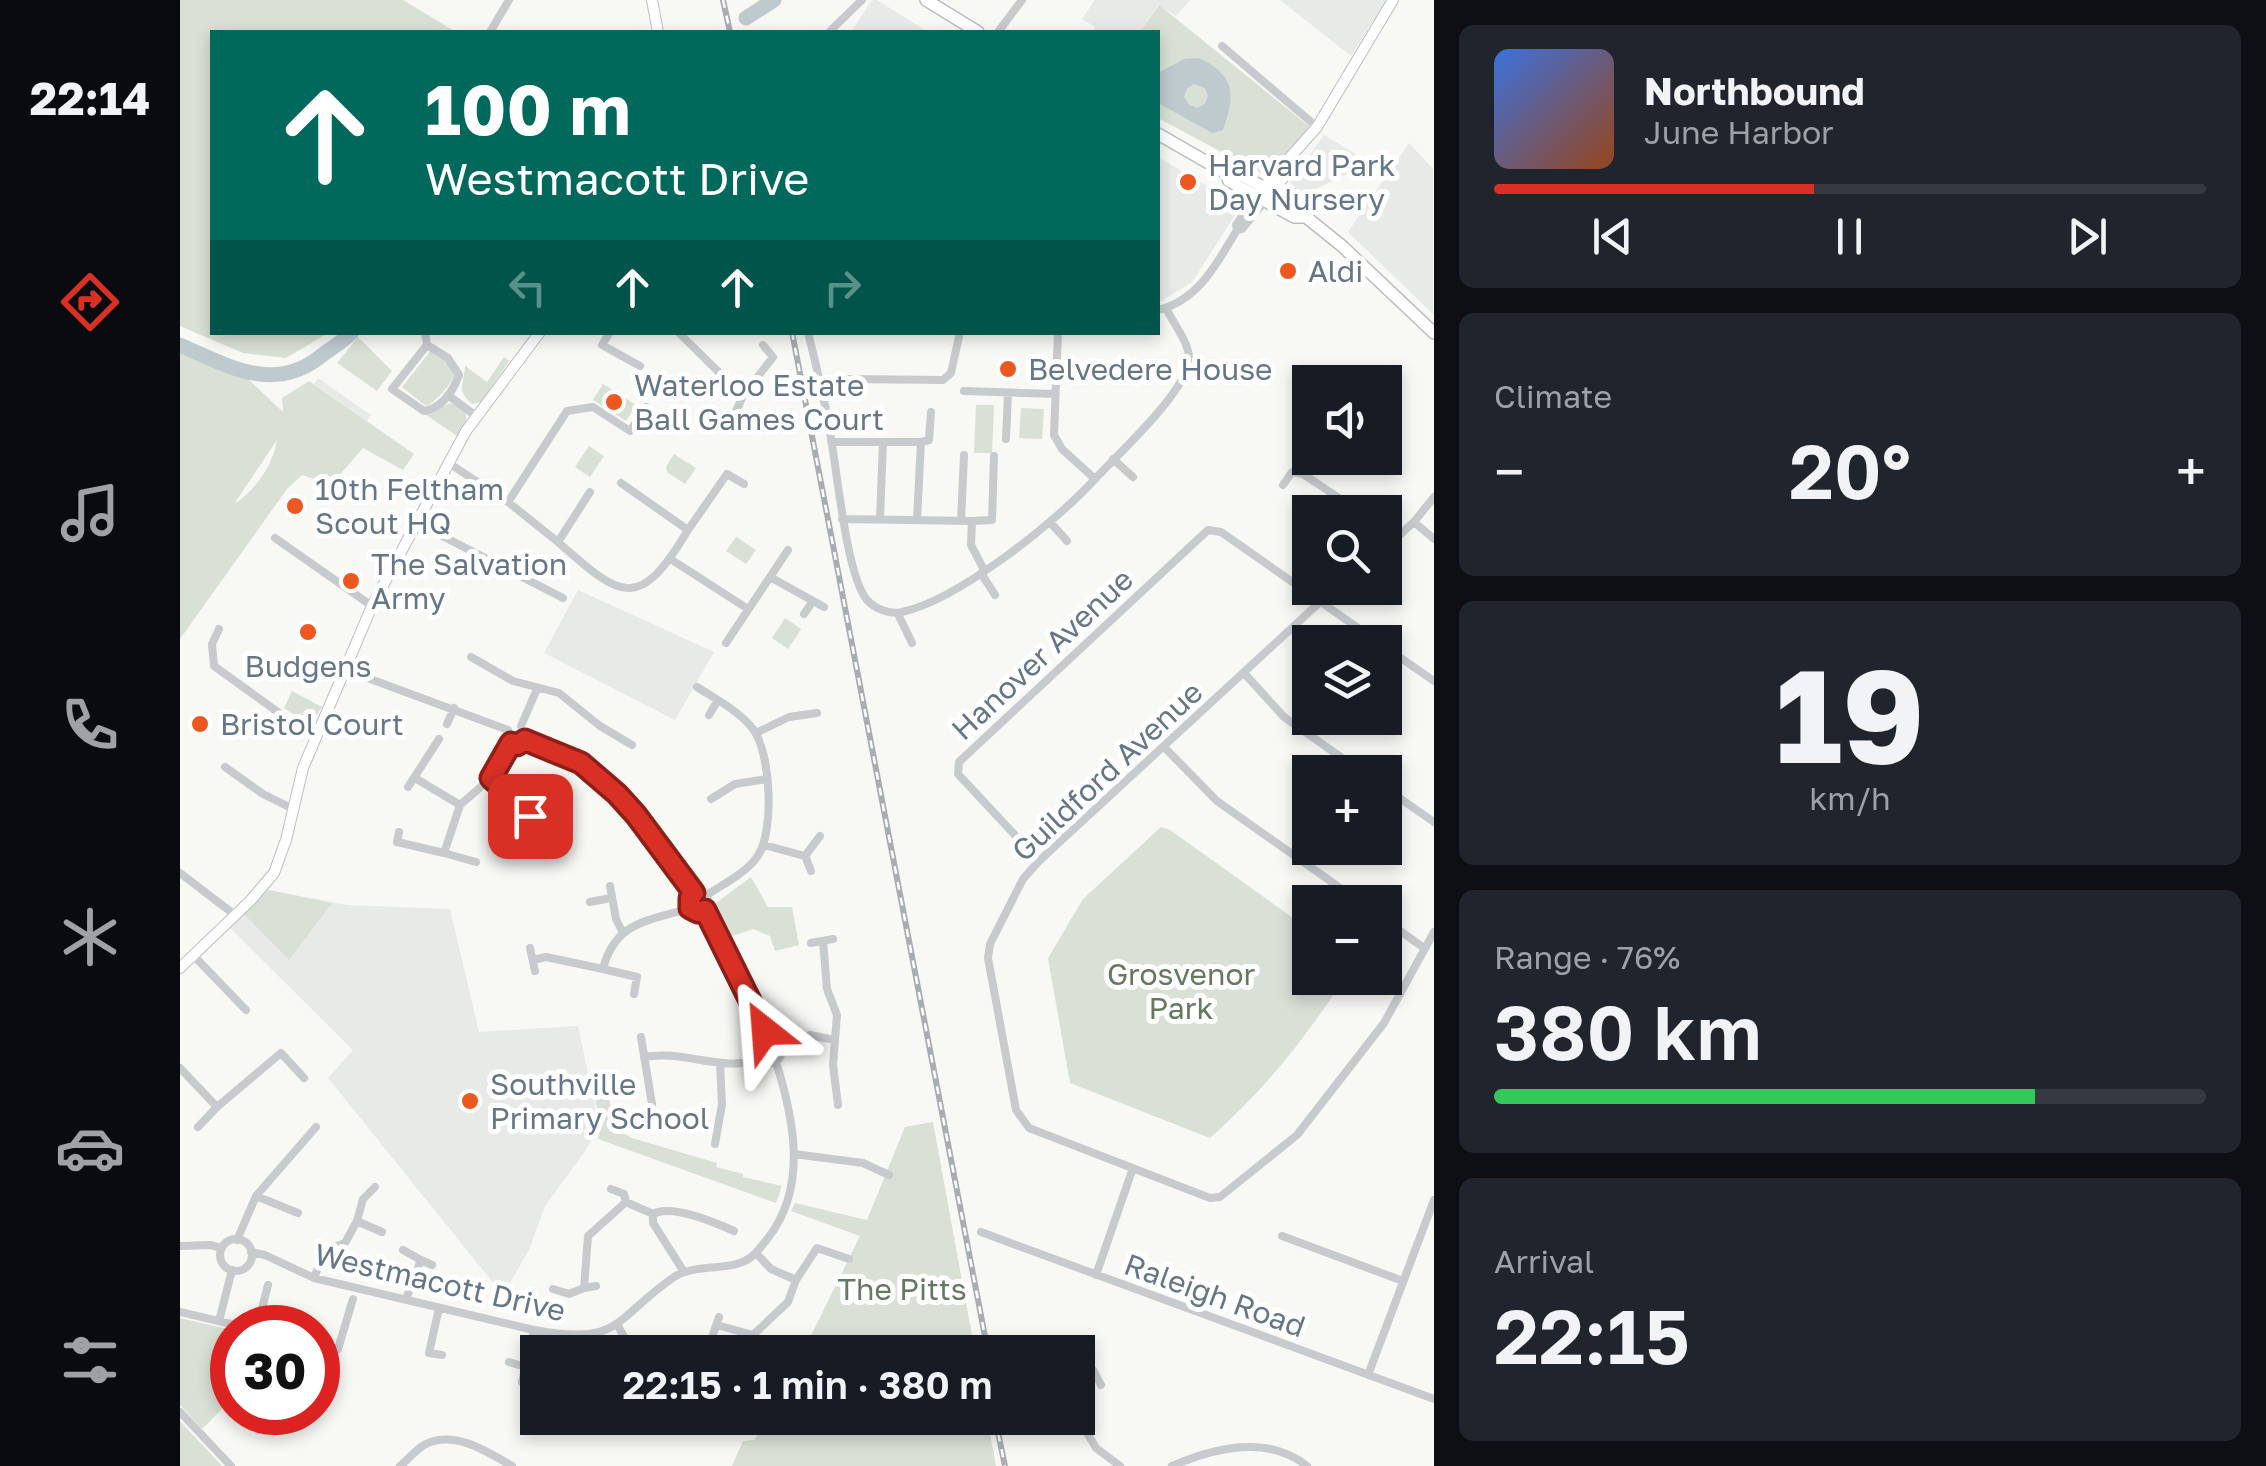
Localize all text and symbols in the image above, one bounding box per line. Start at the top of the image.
text: 100 m [425,66,631,150]
text: Northbound [1644,68,1865,113]
icon: ahead [260,70,390,200]
text: 22:14 [30,71,150,125]
text: June Harbor [1644,113,1834,151]
place label: Harvard Park Day Nursery [1208,147,1396,217]
text: Westmacott Drive [425,151,809,205]
marker: Harvard Park Day Nursery [1177,171,1199,193]
icon: previous [1585,209,1640,264]
icon: pause [1822,209,1877,264]
icon: next [2060,209,2115,264]
place label: Aldi [1308,253,1363,289]
icon: left [500,260,555,315]
icon: ahead [605,260,660,315]
icon: ahead [710,260,765,315]
icon: right [815,260,870,315]
marker: Aldi [1277,260,1299,282]
icon: directions [55,267,125,337]
place label: Belvedere House [1028,351,1273,387]
marker: Belvedere House [997,358,1019,380]
map controls [1292,365,1402,995]
button: sound [1292,365,1402,475]
place label: Waterloo Estate Ball Games Court [634,367,884,437]
text: Climate [1494,377,1612,415]
marker: Waterloo Estate Ball Games Court [603,391,625,413]
text: 20° [1789,425,1911,516]
text: − [1494,438,1524,504]
text: + [2176,438,2206,504]
place label: 10th Feltham Scout HQ [315,471,504,541]
icon: music [55,478,125,548]
marker: 10th Feltham Scout HQ [284,495,306,517]
button: search [1292,495,1402,605]
place label: The Salvation Army [371,546,567,616]
street label: Hanover Avenue [944,561,1140,747]
marker: The Salvation Army [340,570,362,592]
marker: Budgens [297,621,319,643]
button: layers [1292,625,1402,735]
text: 19 [1775,636,1925,792]
place label: Budgens [245,648,371,684]
street label: Guildford Avenue [1004,674,1210,868]
icon: phone [55,690,125,760]
place label: Bristol Court [220,706,404,742]
marker: Bristol Court [189,713,211,735]
button: + [1292,755,1402,865]
pin [488,774,573,859]
text: km/h [1809,779,1891,817]
icon: arrive [503,789,558,844]
button: − [1292,885,1402,995]
icon: climate [55,902,125,972]
text: Range · 76% [1494,938,1680,976]
park label: Grosvenor Park [1107,956,1255,1026]
position arrow [713,979,817,1083]
text: 380 km [1494,986,1762,1077]
place label: Southville Primary School [490,1066,709,1136]
marker: Southville Primary School [459,1090,481,1112]
icon: car [55,1113,125,1183]
street label: Westmacott Drive [311,1236,569,1328]
text: Arrival [1494,1242,1594,1280]
street label: Raleigh Road [1120,1246,1310,1344]
park label: The Pitts [837,1271,967,1307]
text: 22:15 [1494,1290,1690,1381]
speed limit sign: 30 [210,1305,340,1435]
icon: filters [55,1325,125,1395]
text: 22:15 · 1 min · 380 m [623,1362,992,1407]

